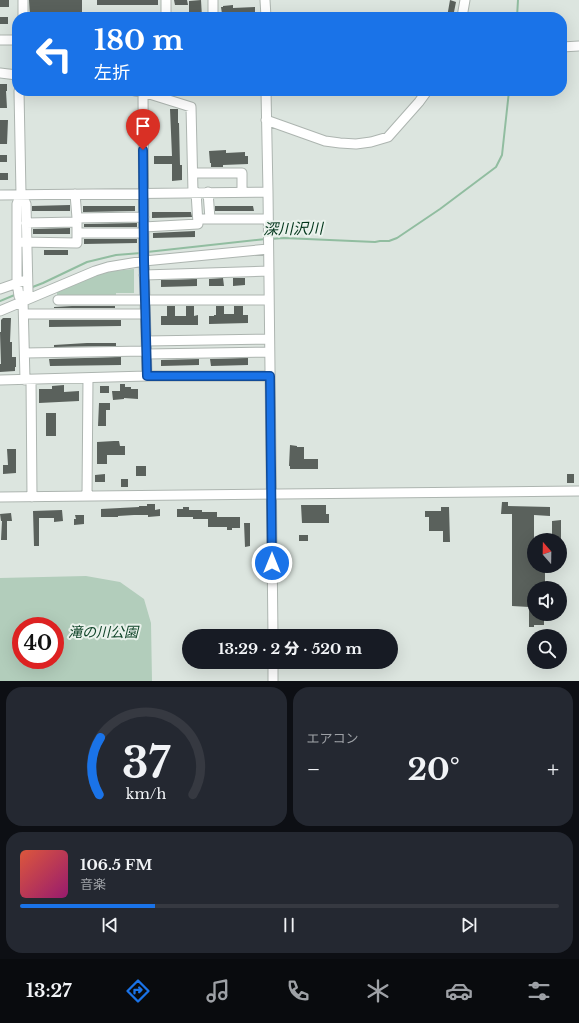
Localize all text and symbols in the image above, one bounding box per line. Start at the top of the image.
text: 180 m [94,23,184,58]
icon: left [28,28,80,80]
text: 左折 [94,62,130,84]
pin [126,109,160,150]
icon: arrive [132,115,154,137]
water label: 深川沢川 [263,218,325,239]
north arrow [527,533,567,573]
map controls [527,533,567,669]
position arrow [251,542,293,584]
button: sound [527,581,567,621]
speed limit sign: 40 [12,617,64,669]
park label: 滝の川公園 [68,623,140,641]
button: search [527,629,567,669]
text: 13:29 · 2 分 · 520 m [218,639,362,658]
text: エアコン [307,730,359,747]
text: 37 [122,737,171,788]
text: 20° [408,751,460,788]
text: − [307,756,320,783]
text: + [547,756,559,783]
text: km/h [126,784,167,802]
text: 106.5 FM [80,855,152,874]
text: 音楽 [80,876,106,893]
icon: previous [99,914,121,936]
icon: pause [278,914,300,936]
icon: next [458,914,480,936]
icon: directions [124,977,152,1005]
icon: music [204,977,232,1005]
icon: phone [284,977,312,1005]
icon: climate [364,977,392,1005]
icon: car [445,977,473,1005]
icon: filters [525,977,553,1005]
text: 13:27 [26,980,72,1002]

